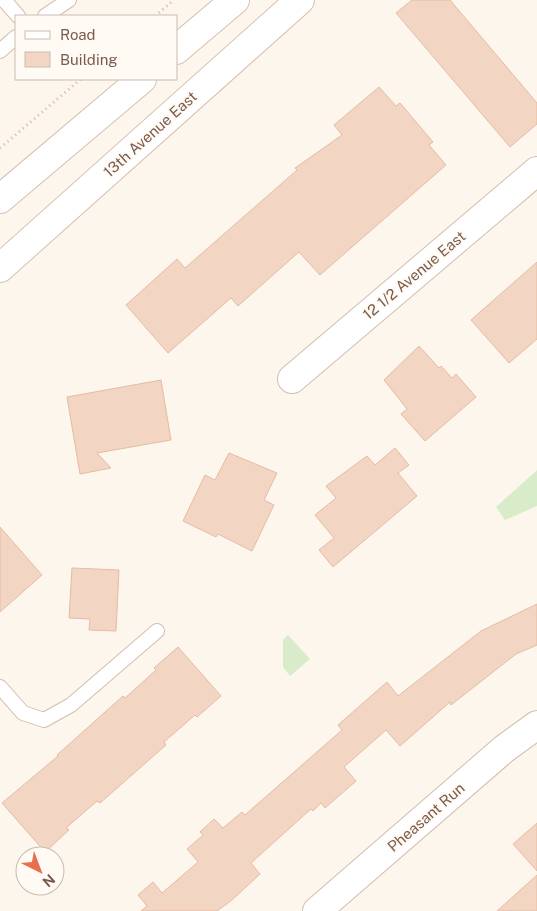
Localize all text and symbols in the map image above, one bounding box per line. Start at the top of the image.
legend [15,15,178,80]
text: Road [60,26,96,43]
text: Building [60,51,118,68]
street label: 13th Avenue East [100,88,200,180]
street label: 12 1/2 Avenue East [359,227,469,323]
street label: Pheasant Run [384,779,468,855]
north arrow [15,846,65,896]
text: N [39,871,58,890]

